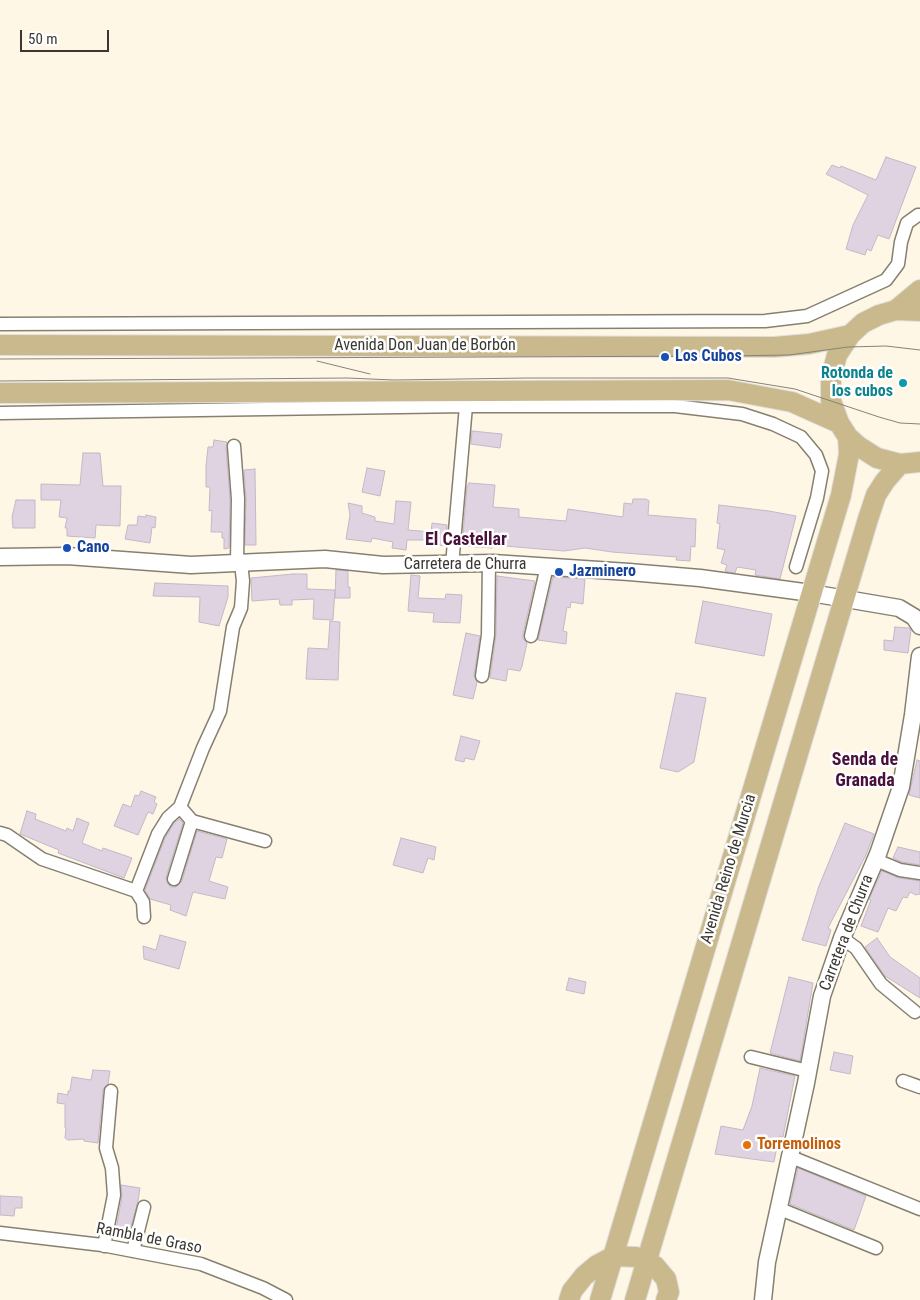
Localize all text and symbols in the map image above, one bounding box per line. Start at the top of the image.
scale bar [22,20,111,52]
text: 50 m [28,30,58,48]
street label: Avenida Don Juan de Borbón [334,336,516,356]
place label: Los Cubos [675,347,742,367]
marker: Los Cubos [659,351,671,363]
place label: Rotonda de los cubos [821,364,893,402]
marker: Rotonda de los cubos [897,377,909,389]
district label: El Castellar [425,529,507,551]
place label: Cano [77,538,109,558]
marker: Cano [61,542,73,554]
street label: Carretera de Churra [404,555,526,575]
place label: Jazminero [569,562,636,582]
marker: Jazminero [553,566,565,578]
district label: Senda de Granada [832,749,898,792]
street label: Avenida Reino de Murcia [697,792,761,946]
street label: Carretera de Churra [816,872,878,994]
place label: Torremolinos [757,1135,841,1155]
marker: Torremolinos [741,1139,753,1151]
street label: Rambla de Graso [95,1219,203,1259]

